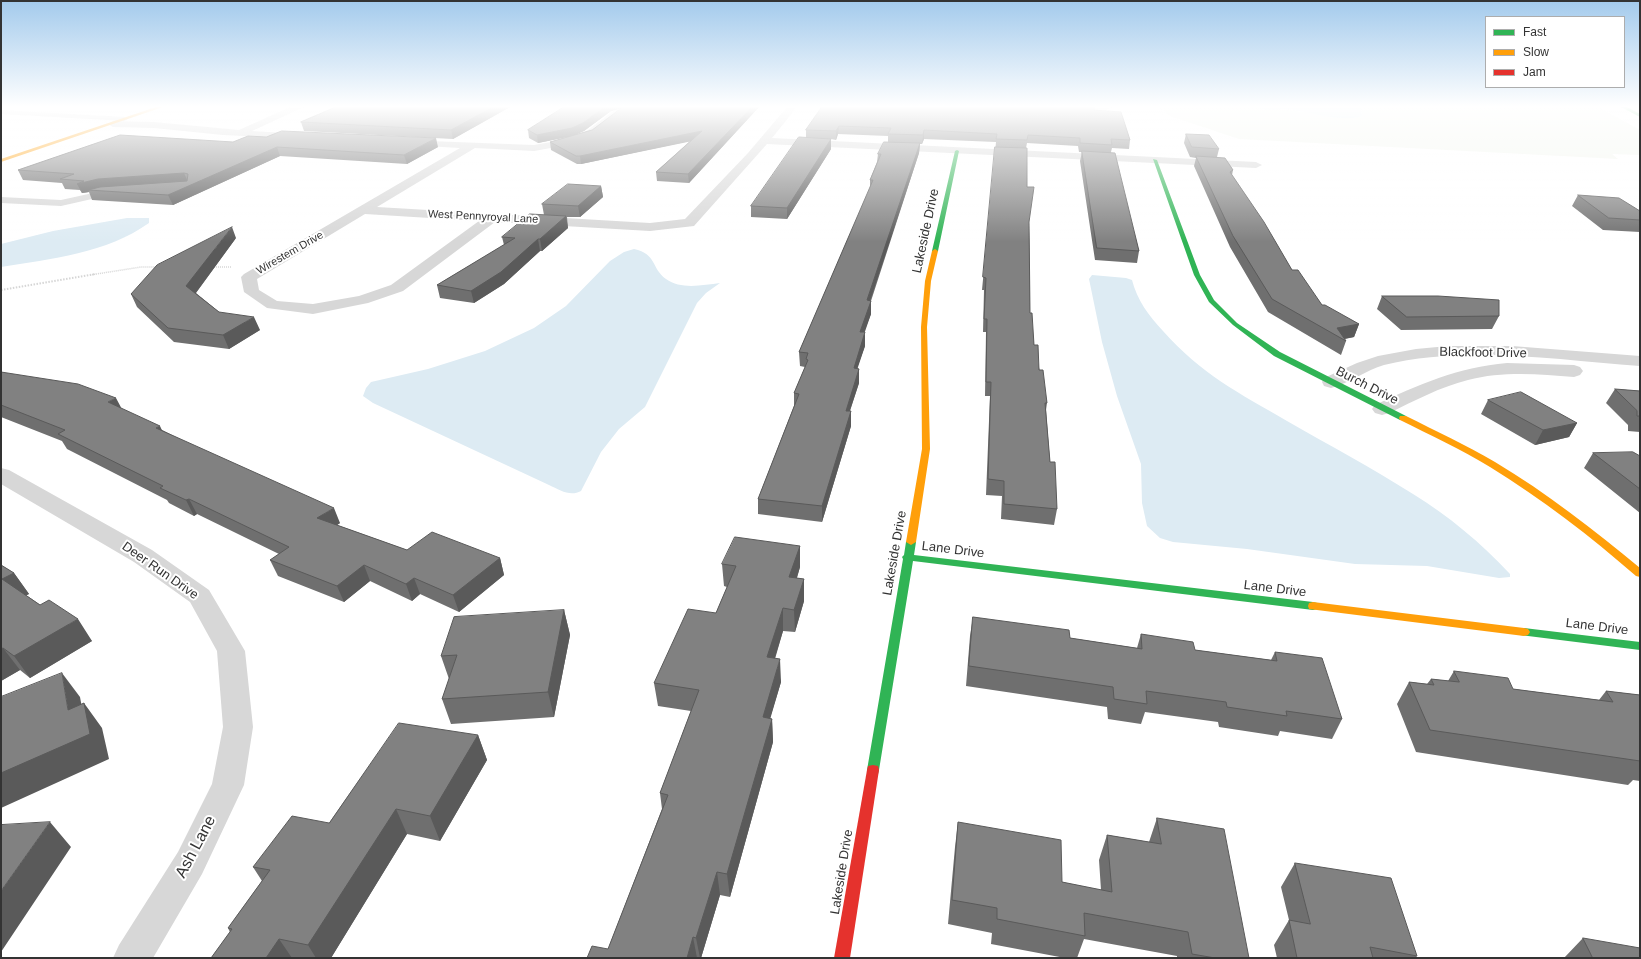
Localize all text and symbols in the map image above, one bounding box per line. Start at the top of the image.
legend [1485,16,1625,88]
text: Fast [1523,25,1546,39]
text: Slow [1523,45,1549,59]
text: Jam [1523,65,1546,79]
street label: Lakeside Drive [909,187,943,275]
street label: West Pennyroyal Lane [427,208,539,226]
street label: Wirestem Drive [254,228,326,278]
street label: Blackfoot Drive [1439,344,1527,362]
street label: Burch Drive [1333,364,1401,408]
street label: Lakeside Drive [880,509,910,597]
street label: Lane Drive [921,538,985,562]
street label: Deer Run Drive [119,539,201,603]
street label: Lane Drive [1243,577,1307,601]
street label: Lane Drive [1565,615,1629,639]
street label: Ash Lane [172,813,220,881]
street label: Lakeside Drive [828,828,856,916]

